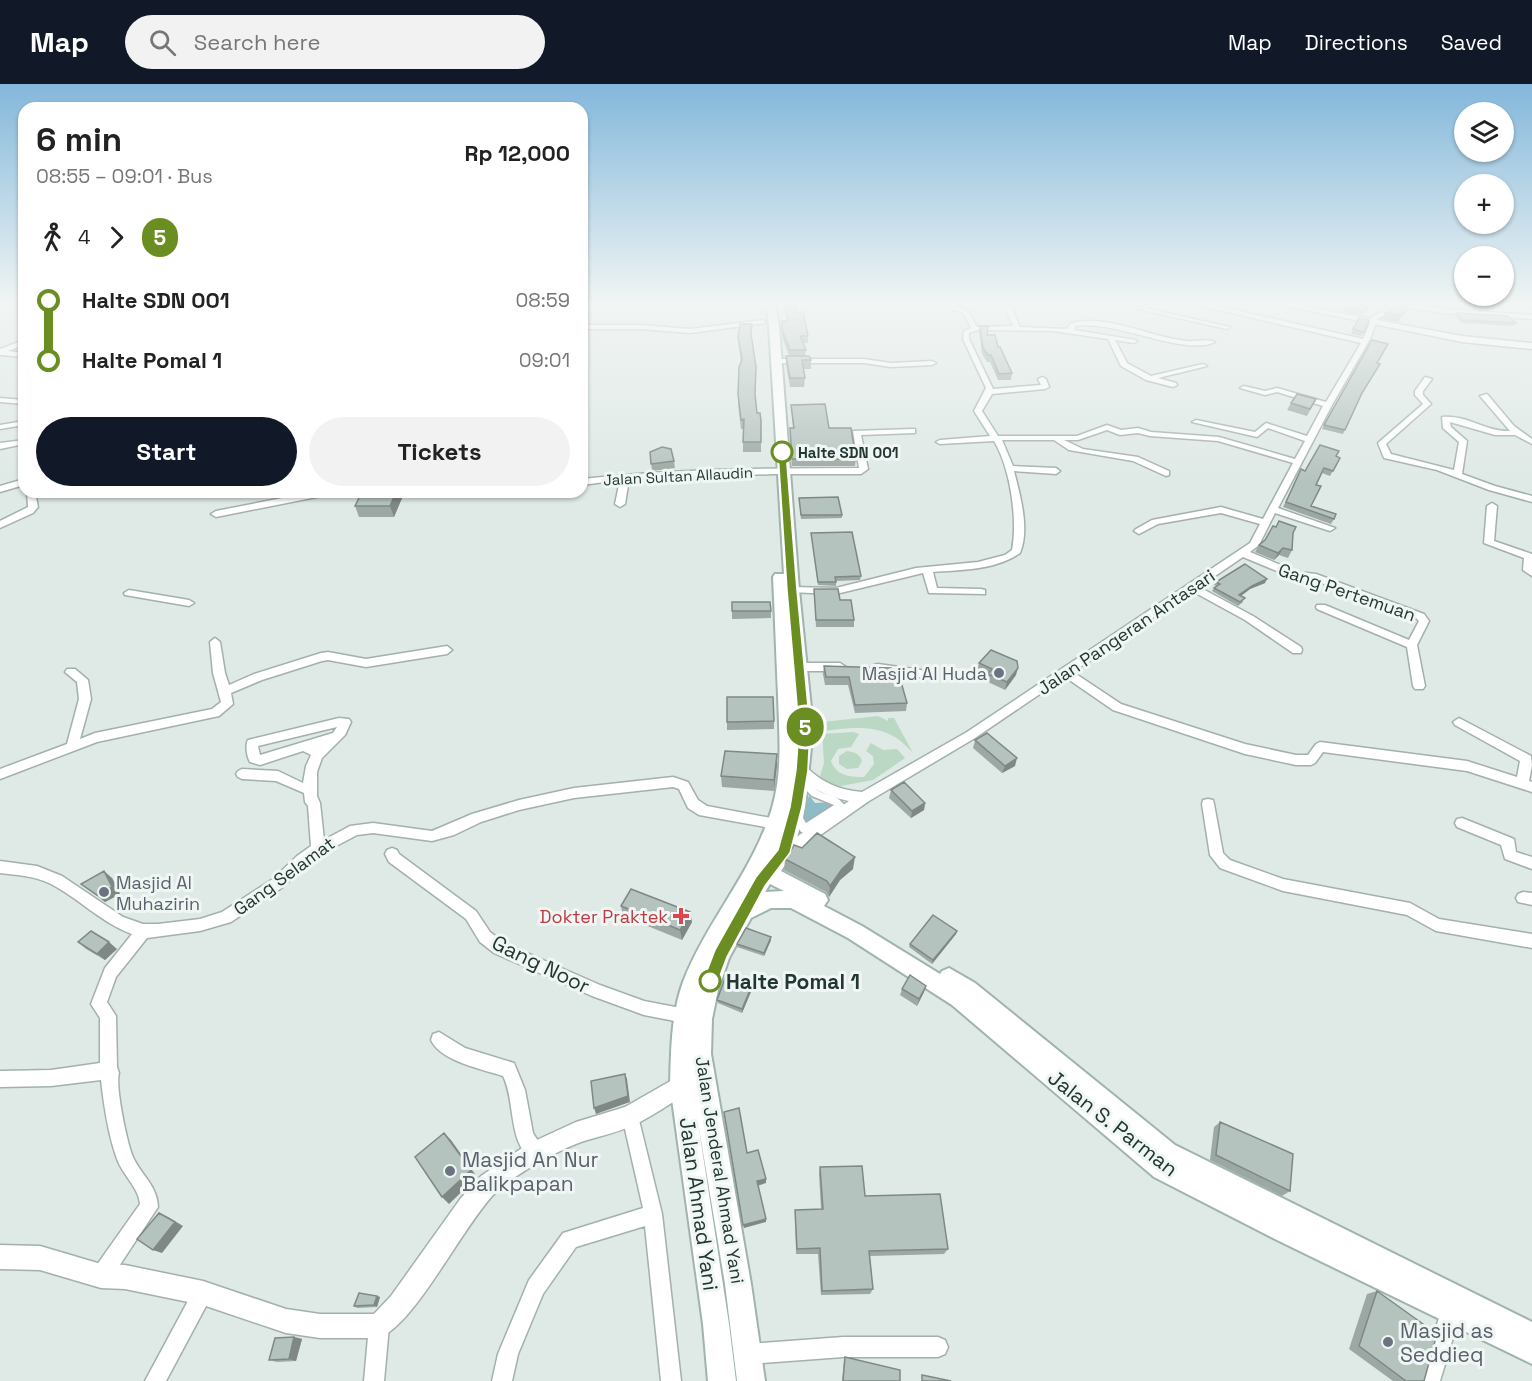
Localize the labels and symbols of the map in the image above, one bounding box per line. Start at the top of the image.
marker: Halte SDN 001 [771,441,793,463]
place label: Halte SDN 001 [798,443,899,462]
street label: Jalan Sultan Allaudin [603,463,753,489]
street label: Gang Pertemuan [1275,558,1419,626]
street label: Jalan Pangeran Antasari [1033,564,1219,700]
place label: Masjid Al Huda [862,662,987,685]
marker: Masjid Al Huda [992,666,1006,680]
line badge: 5 [786,708,824,746]
street label: Gang Selamat [229,832,339,920]
place label: Masjid Al Muhazirin [116,871,200,915]
marker: Masjid Al Muhazirin [97,885,111,899]
place label: Dokter Praktek [540,905,668,928]
marker: Dokter Praktek [672,907,690,925]
street label: Gang Noor [488,929,594,999]
place label: Halte Pomal 1 [726,968,860,995]
marker: Halte Pomal 1 [699,970,721,992]
street label: Jalan Jenderal Ahmad Yani [691,1055,749,1285]
street label: Jalan S. Parman [1043,1064,1183,1182]
street label: Jalan Ahmad Yani [673,1115,725,1293]
place label: Masjid An Nur Balikpapan [462,1146,598,1197]
marker: Masjid An Nur Balikpapan [443,1164,457,1178]
place label: Masjid as Seddieq [1400,1317,1494,1368]
marker: Masjid as Seddieq [1381,1335,1395,1349]

